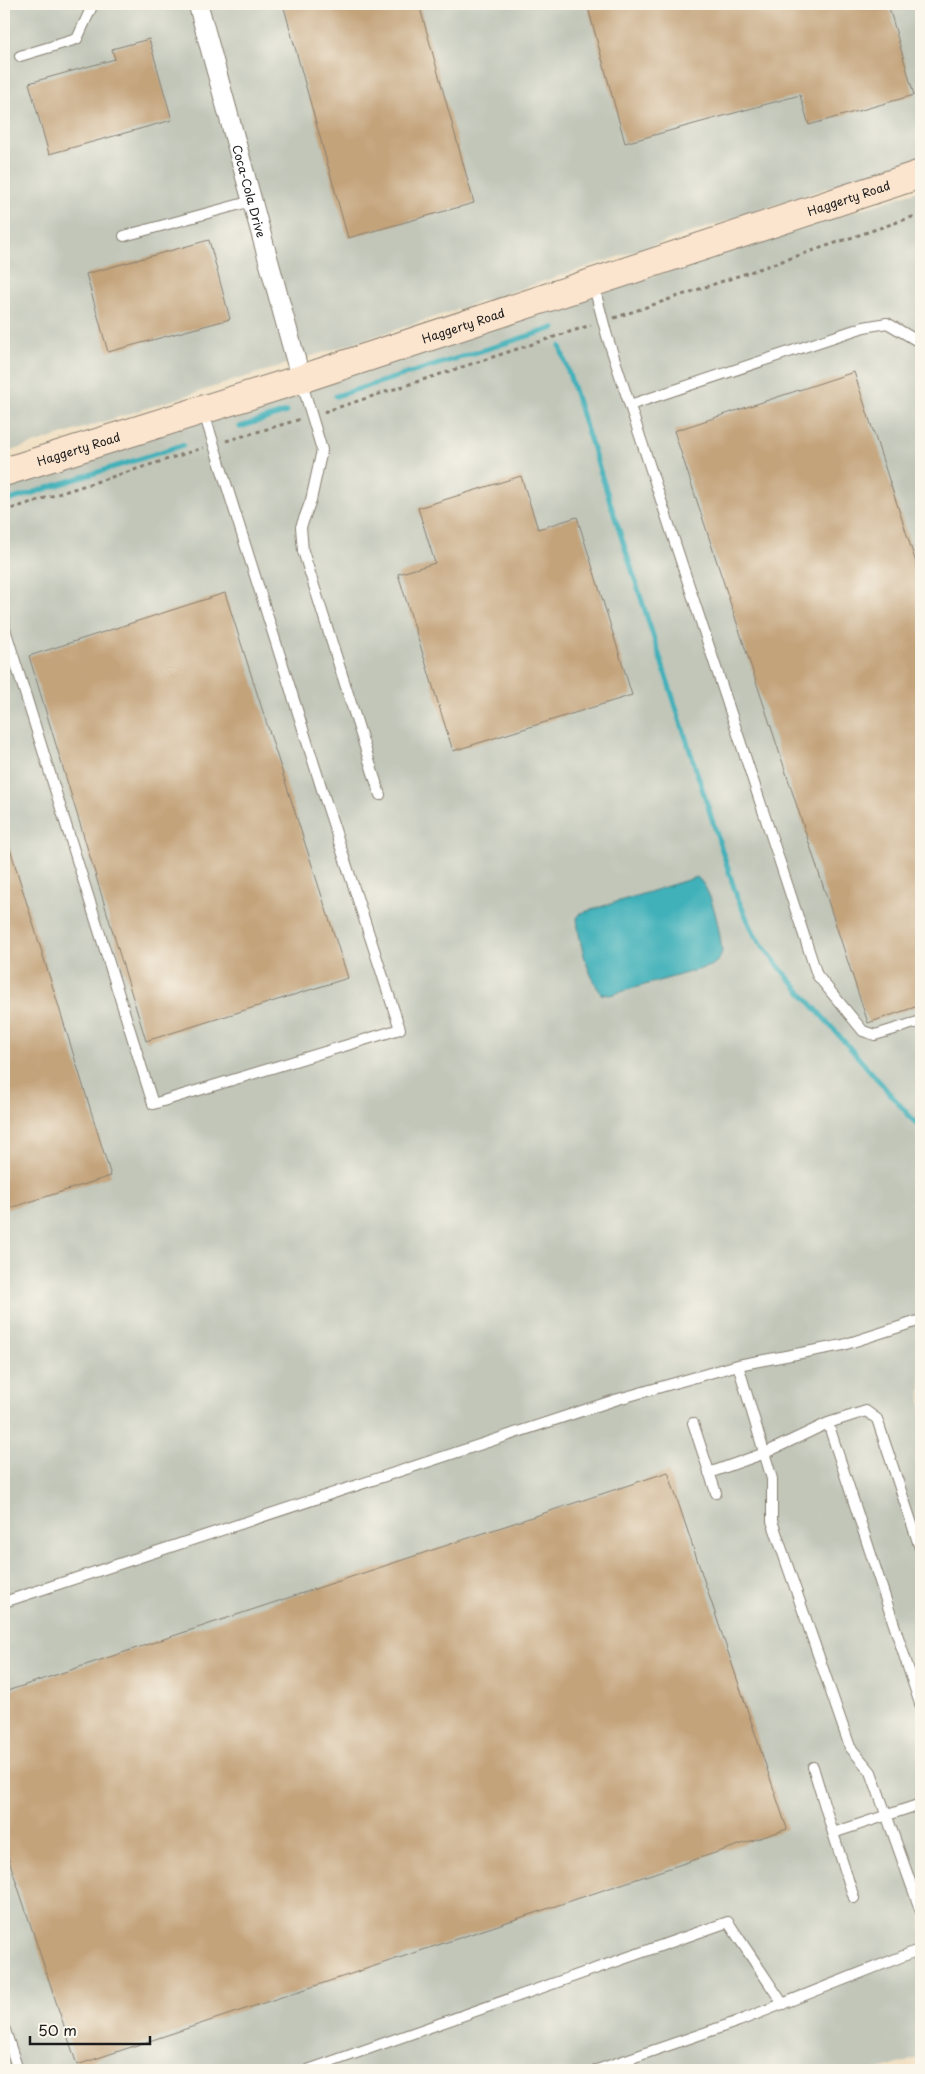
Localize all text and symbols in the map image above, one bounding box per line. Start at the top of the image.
street label: Coca-Cola Drive [228,143,271,239]
street label: Haggerty Road [805,176,892,220]
street label: Haggerty Road [419,303,507,347]
street label: Haggerty Road [35,427,122,470]
scale bar [30,2014,150,2046]
text: 50 m [38,2018,77,2041]

